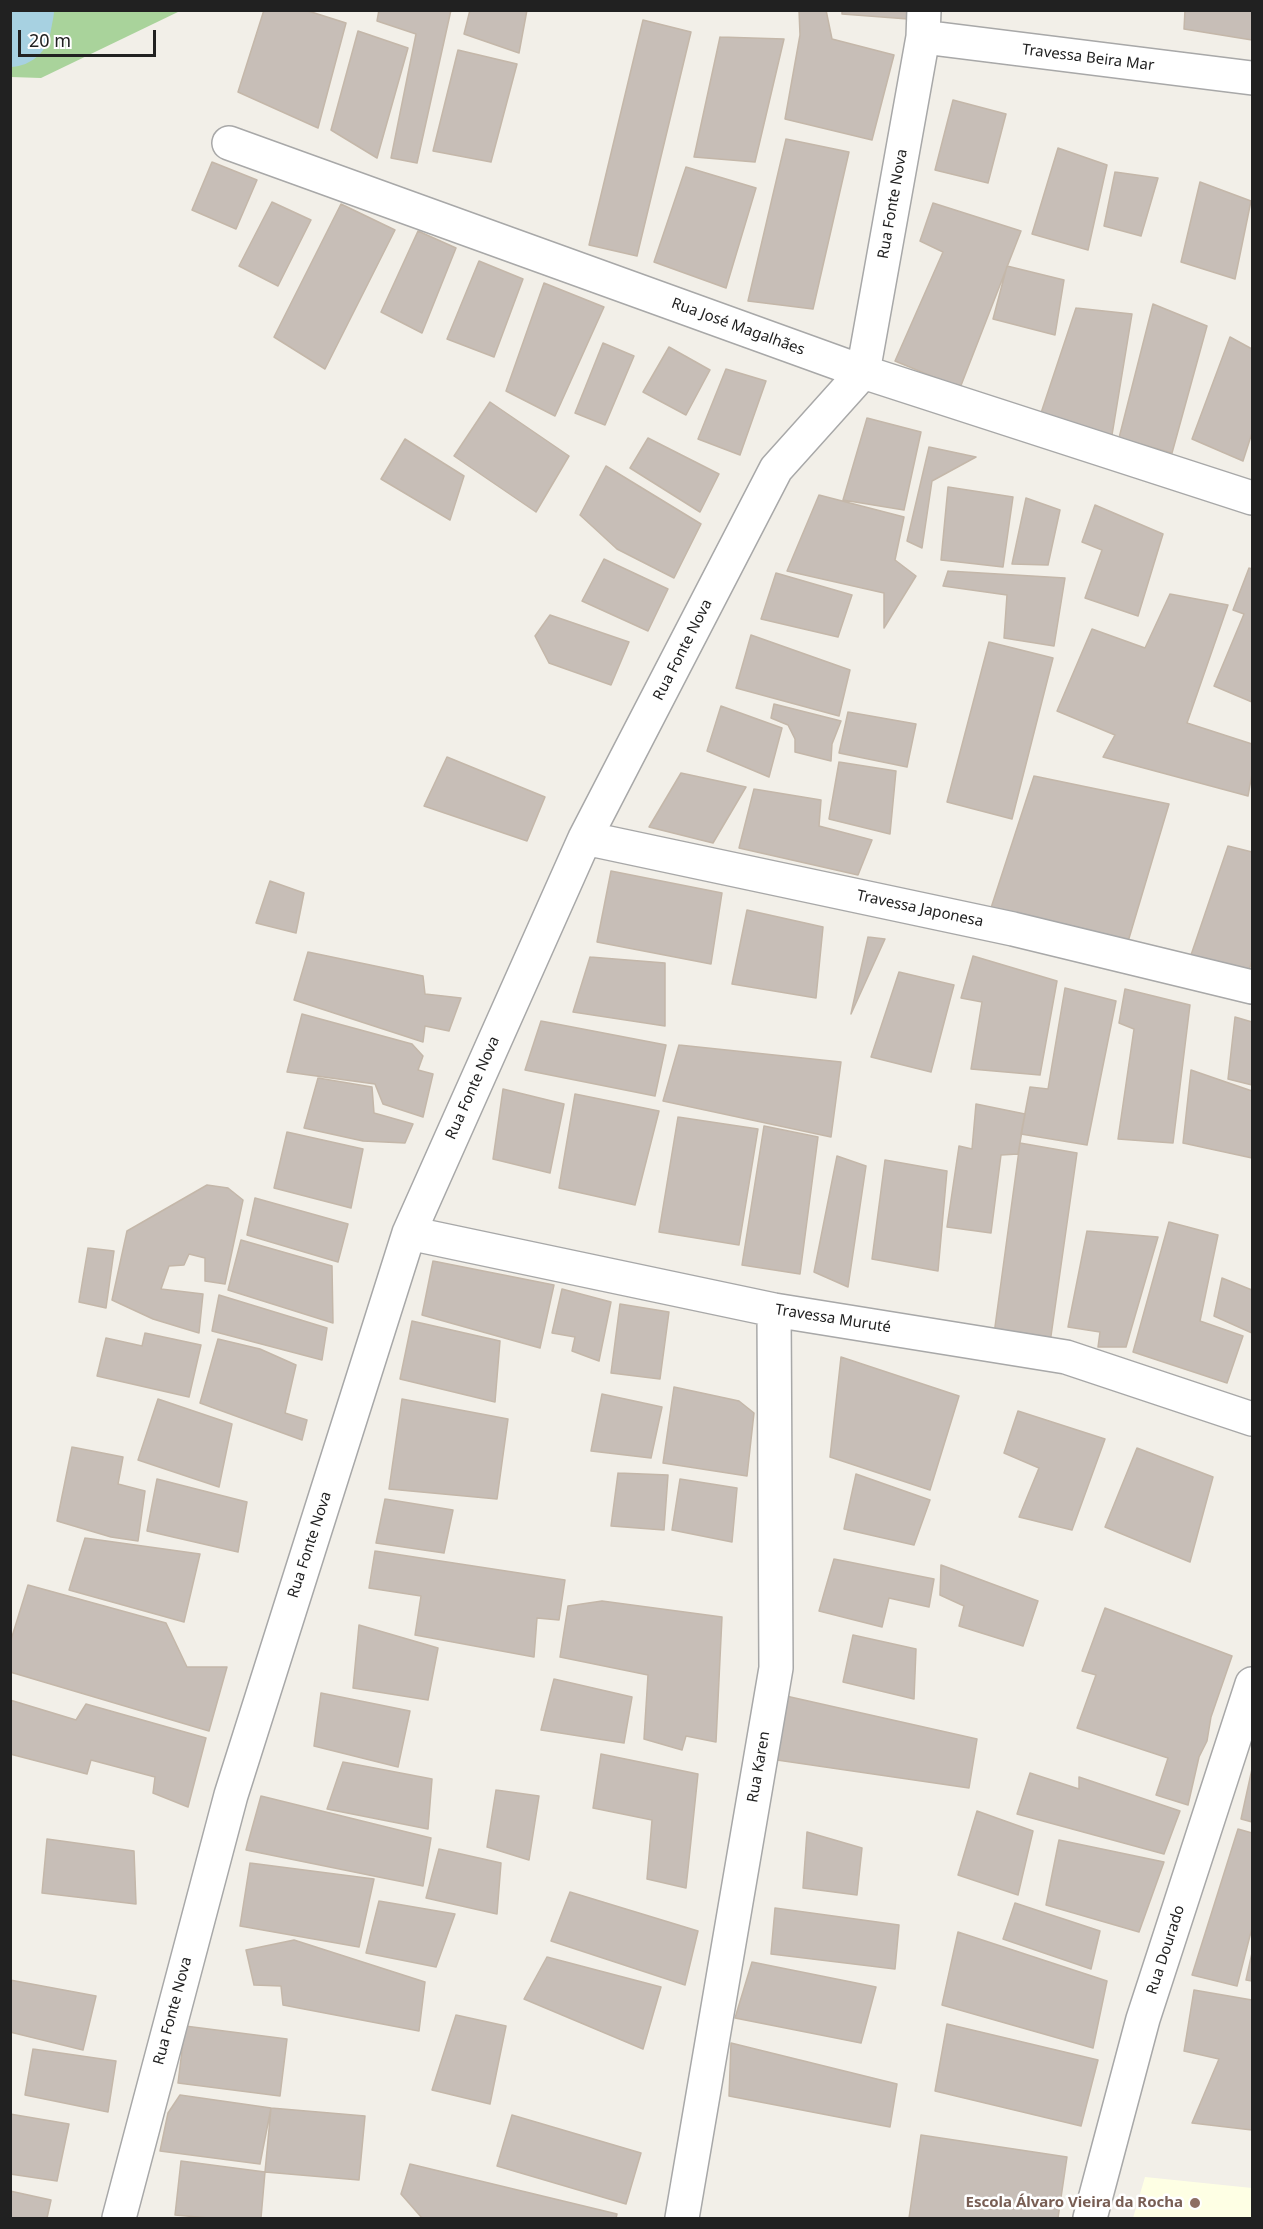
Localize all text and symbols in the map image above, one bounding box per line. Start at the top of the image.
scale bar [21,18,159,56]
text: 20 m [29,28,71,52]
street label: Travessa Beira Mar [1021,41,1155,75]
street label: Rua Fonte Nova [874,148,912,260]
street label: Rua José Magalhães [669,295,807,359]
street label: Rua Fonte Nova [650,596,716,704]
street label: Travessa Japonesa [855,887,985,931]
street label: Rua Fonte Nova [442,1034,504,1142]
street label: Travessa Muruté [774,1301,892,1337]
street label: Rua Fonte Nova [284,1489,336,1601]
street label: Rua Karen [744,1730,774,1804]
street label: Rua Dourado [1143,1903,1189,1997]
street label: Rua Fonte Nova [150,1955,196,2067]
place label: Escola Álvaro Vieira da Rocha [966,2194,1183,2212]
marker: Escola Álvaro Vieira da Rocha [1188,2196,1202,2210]

